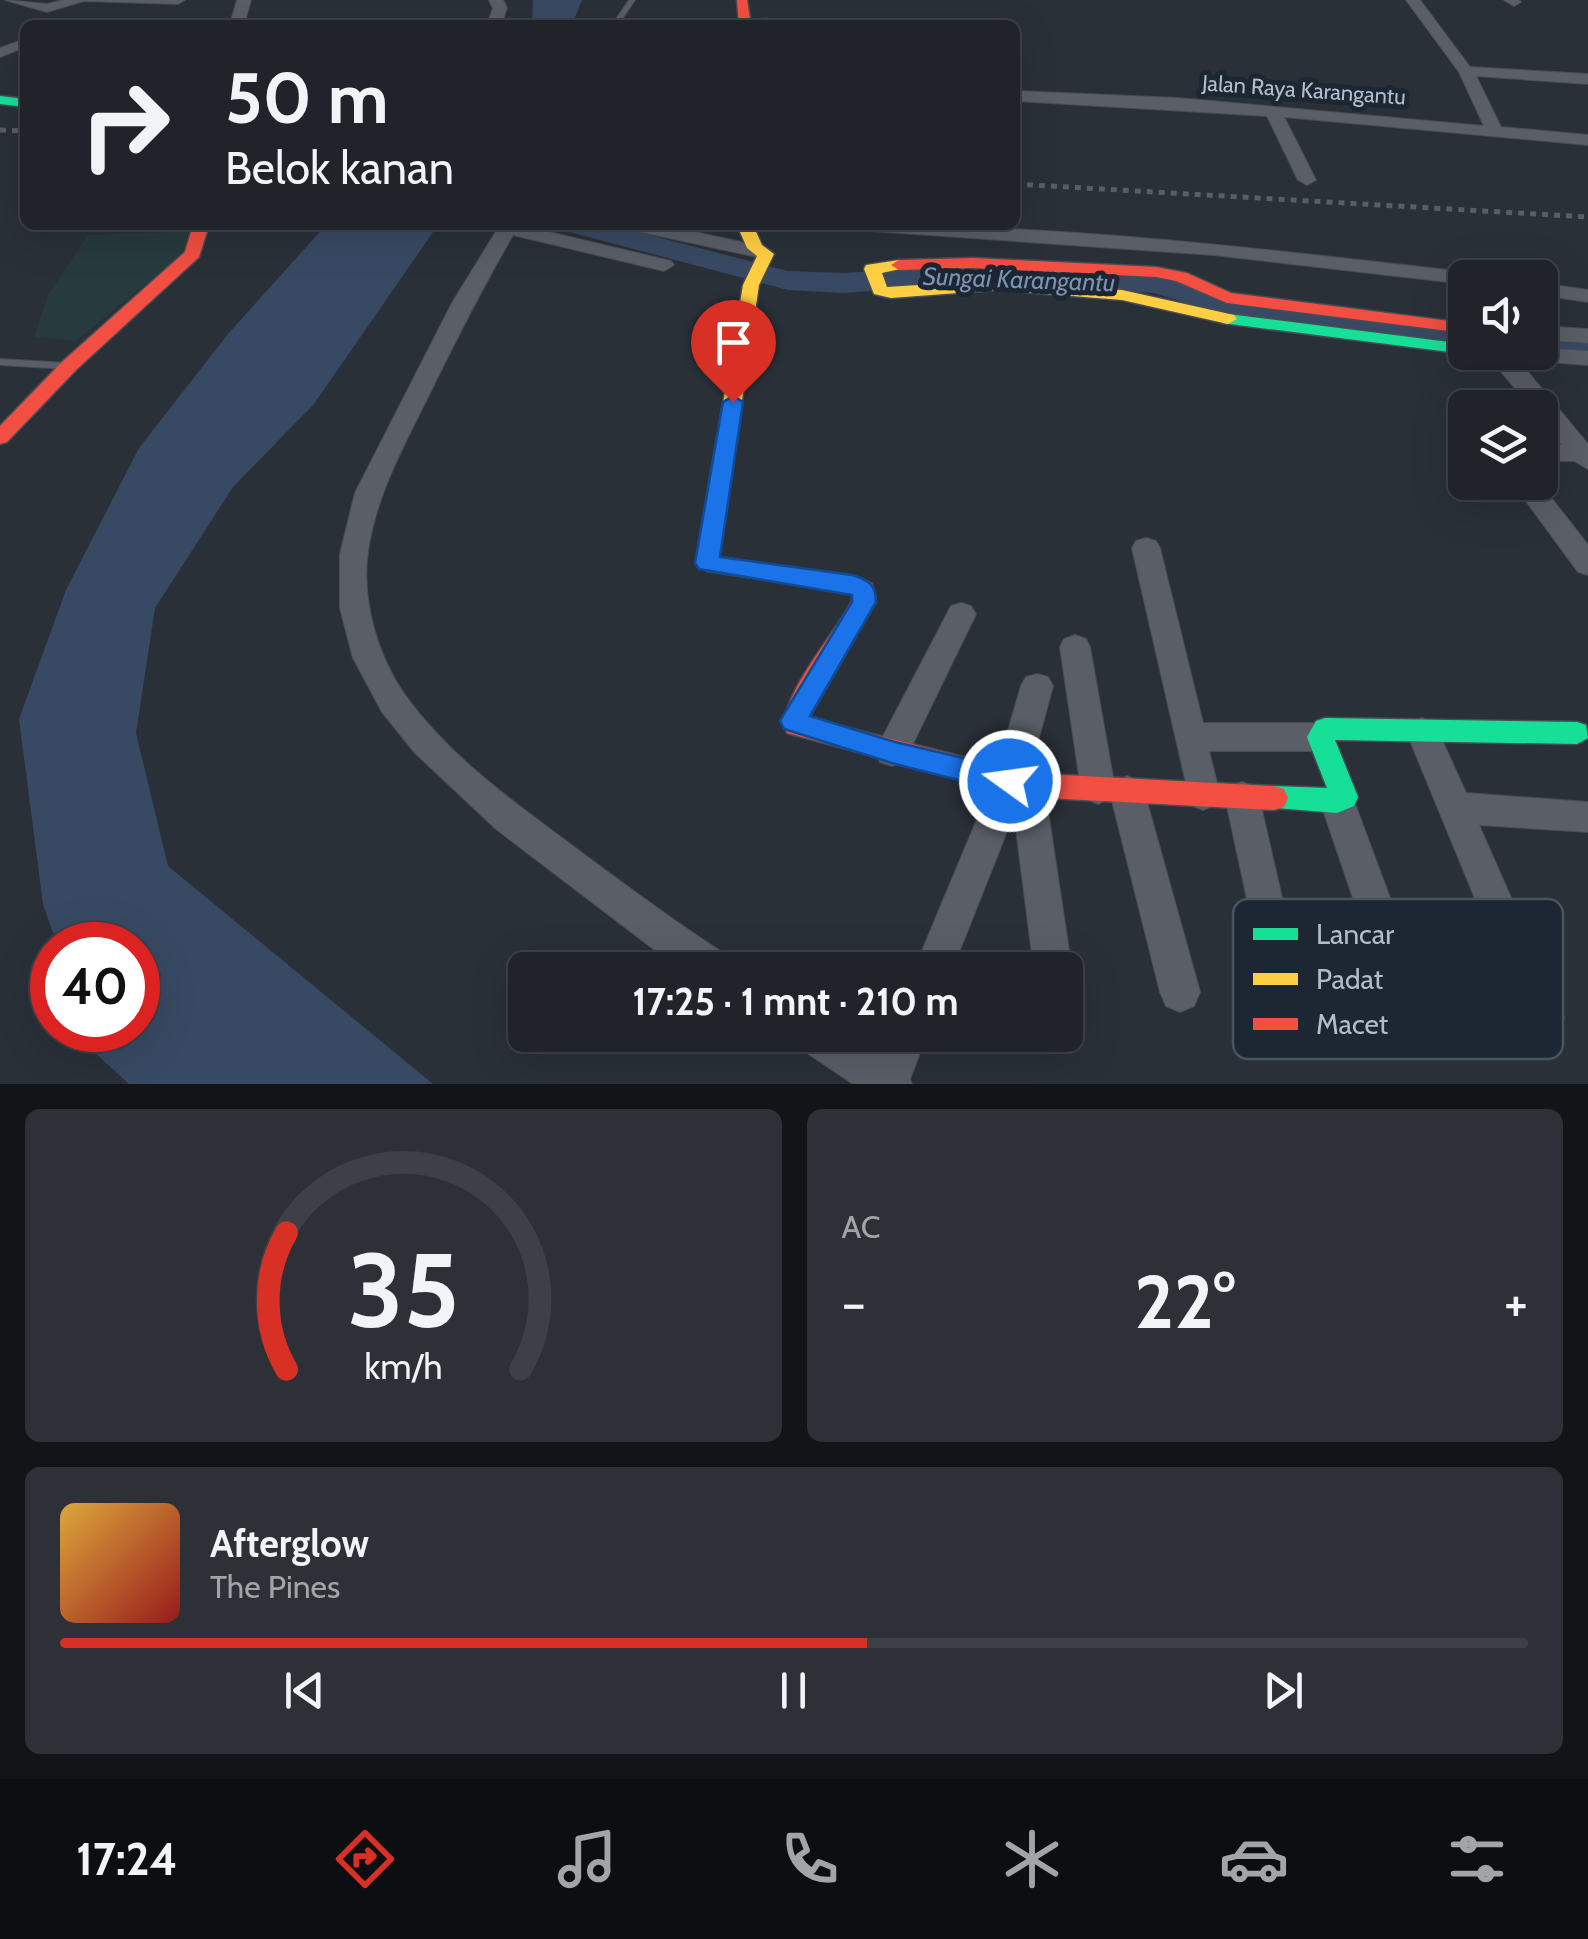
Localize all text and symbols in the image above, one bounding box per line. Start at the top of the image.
text: 50 m [225,55,389,141]
icon: right [60,60,190,190]
street label: Jalan Raya Karangantu [1200,69,1407,111]
text: Belok kanan [225,141,454,195]
map controls [1448,260,1558,500]
button: sound [1448,260,1558,370]
water label: Sungai Karangantu [922,261,1116,297]
pin [691,300,776,403]
icon: arrive [706,315,761,370]
button: layers [1448,390,1558,500]
position arrow [958,729,1062,833]
legend [1233,899,1563,1059]
text: Lancar [1316,917,1394,951]
speed limit sign: 40 [30,922,160,1052]
text: Padat [1316,962,1383,996]
text: 17:25 · 1 mnt · 210 m [632,978,959,1025]
text: Macet [1316,1007,1388,1041]
text: AC [842,1207,881,1246]
text: 35 [347,1227,459,1353]
text: 22° [1134,1256,1235,1347]
text: − [842,1269,866,1336]
text: + [1504,1269,1528,1336]
text: km/h [364,1345,442,1388]
text: Afterglow [210,1520,369,1567]
text: The Pines [210,1567,340,1606]
icon: previous [277,1663,332,1718]
icon: pause [766,1663,821,1718]
icon: next [1256,1663,1311,1718]
icon: directions [330,1824,400,1894]
icon: music [552,1824,622,1894]
icon: phone [775,1824,845,1894]
icon: climate [997,1824,1067,1894]
icon: car [1219,1824,1289,1894]
icon: filters [1442,1824,1512,1894]
text: 17:24 [76,1832,177,1886]

